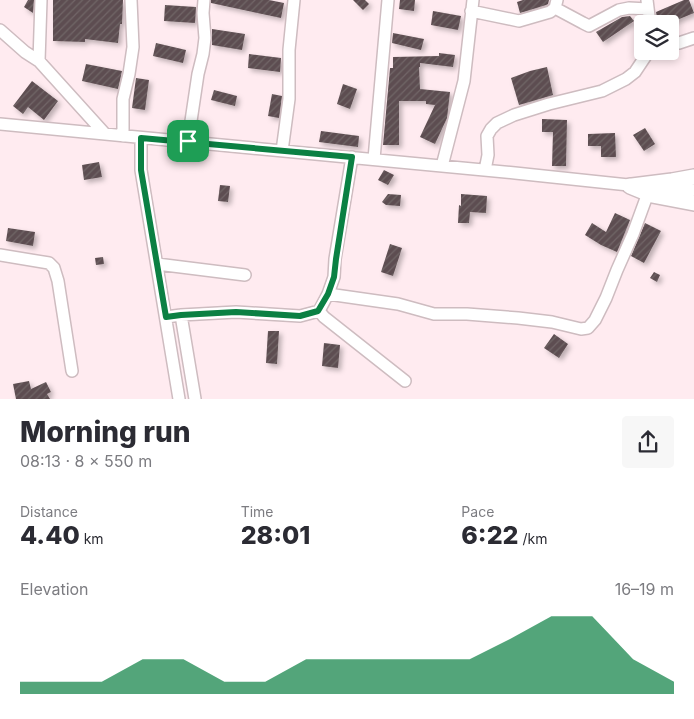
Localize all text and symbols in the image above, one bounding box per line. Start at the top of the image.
map controls [634,15,679,60]
button: layers [634,15,679,60]
pin [167,120,209,162]
icon: arrive [174,127,202,155]
text: Morning run [20,415,190,449]
button: share [622,416,674,468]
text: 08:13 · 8 × 550 m [20,451,152,471]
text: Distance [20,503,78,520]
text: Time [241,503,274,520]
text: Pace [461,503,494,520]
text: 4.40 [20,520,80,550]
text: 28:01 [241,520,310,550]
text: 6:22 [461,520,519,550]
text: km [80,530,104,547]
text: /km [519,530,548,547]
text: Elevation [20,579,89,599]
text: 16–19 m [615,579,674,599]

